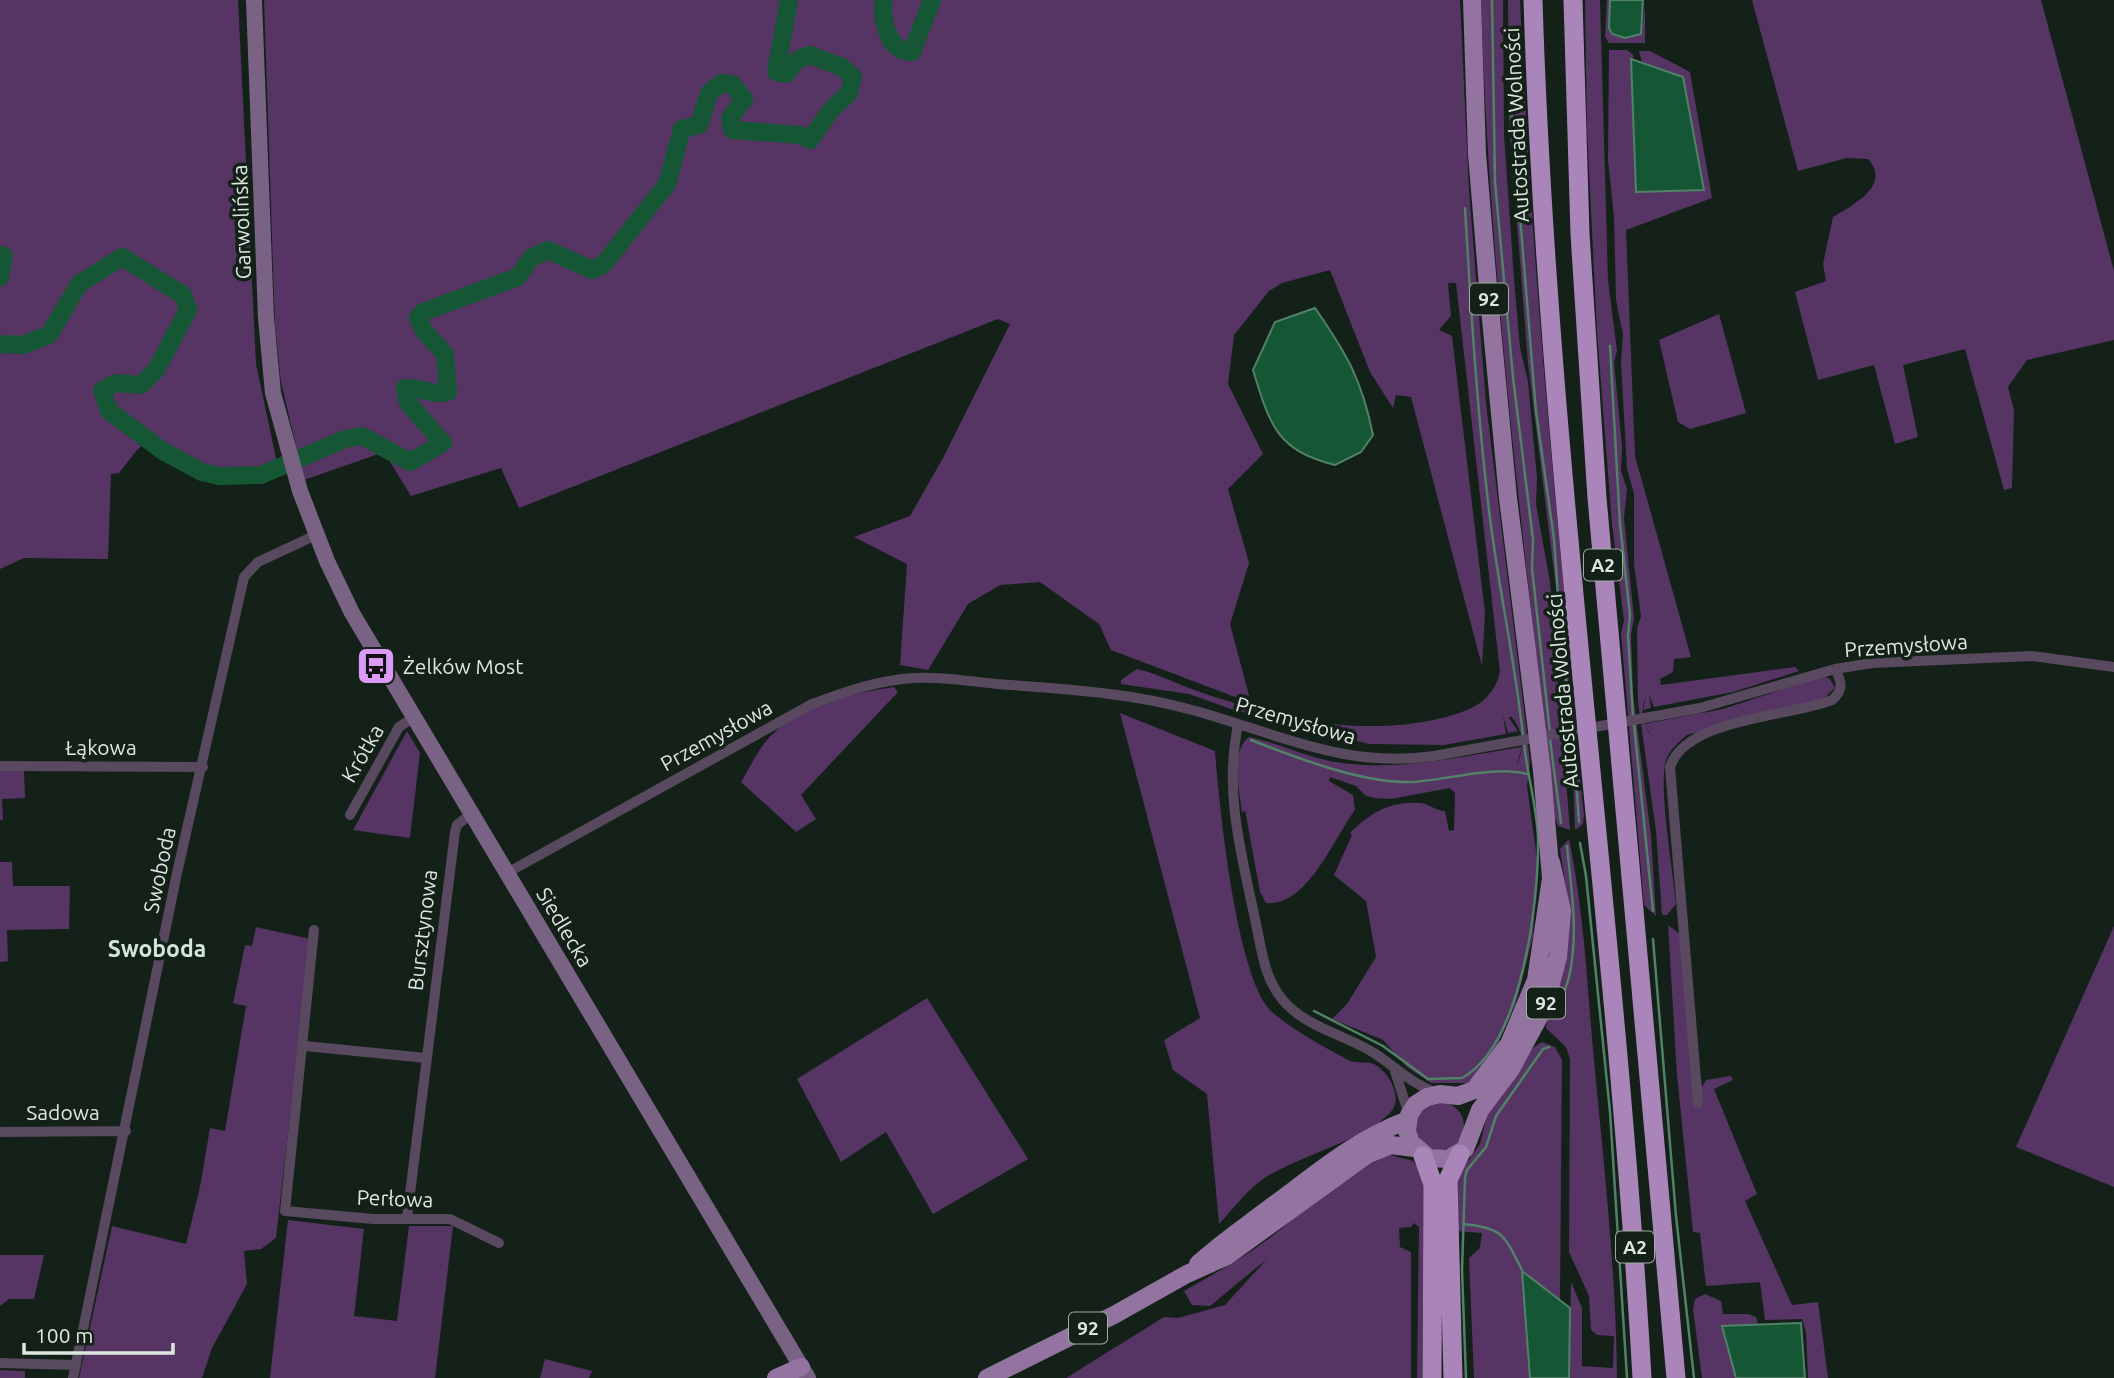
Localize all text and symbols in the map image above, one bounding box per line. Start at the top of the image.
street label: Autostrada Wolności [1499,27,1533,223]
street label: Garwolińska [227,164,255,280]
road number: 92 [1470,284,1508,314]
road number: A2 [1584,550,1622,580]
street label: Autostrada Wolności [1542,593,1582,789]
street label: Przemysłowa [1843,629,1969,661]
bus stop icon: Żelków Most [355,645,397,687]
place label: Żelków Most [403,654,523,678]
street label: Przemysłowa [1233,691,1359,749]
street label: Przemysłowa [656,694,776,776]
street label: Krótka [336,720,388,786]
street label: Łąkowa [65,735,137,759]
street label: Swoboda [138,825,180,915]
street label: Bursztynowa [403,868,441,992]
street label: Siedlecka [532,883,598,971]
district label: Swoboda [108,936,206,961]
road number: 92 [1527,987,1565,1018]
street label: Sadowa [26,1100,100,1124]
street label: Perłowa [356,1185,434,1211]
road number: A2 [1616,1232,1654,1262]
scale bar [24,1312,173,1356]
road number: 92 [1069,1312,1107,1344]
text: 100 m [35,1323,93,1347]

